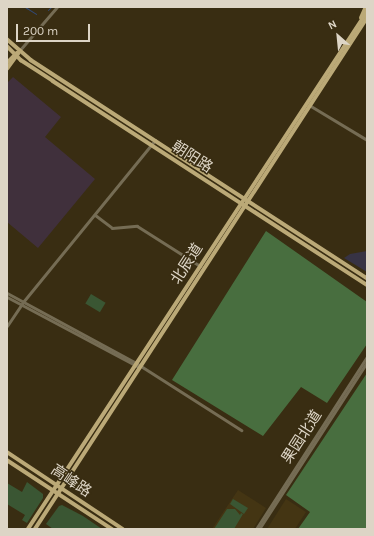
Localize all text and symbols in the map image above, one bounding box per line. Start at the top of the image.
scale bar [18,16,92,42]
north arrow [318,16,358,56]
text: N [326,17,339,32]
text: 200 m [23,24,58,38]
street label: 朝阳路 [168,137,216,177]
street label: 北辰道 [167,240,207,288]
street label: 果园北道 [278,407,326,467]
street label: 高峰路 [47,461,95,501]

